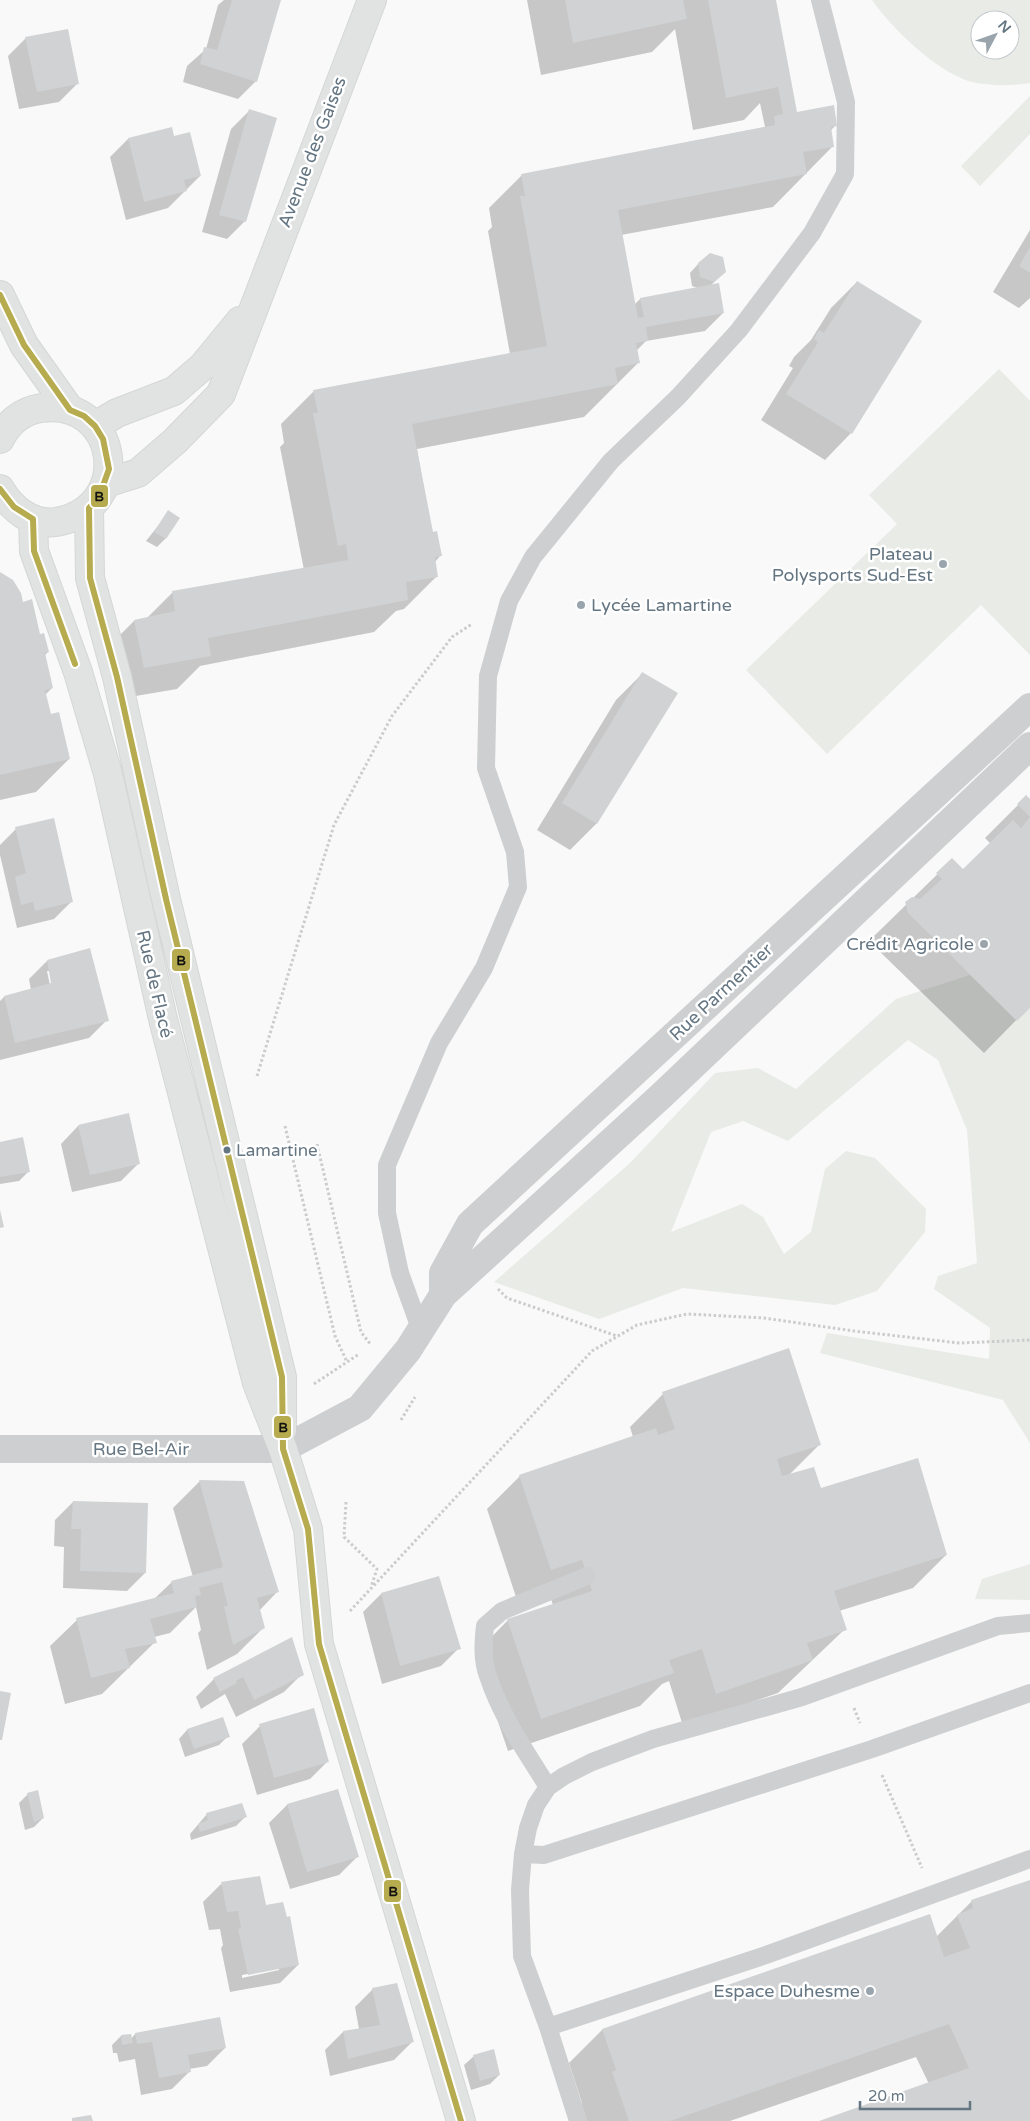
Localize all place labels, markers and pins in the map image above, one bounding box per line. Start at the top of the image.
place label: Plateau Polysports Sud-Est [772,543,933,586]
marker: Plateau Polysports Sud-Est [937,558,949,570]
place label: Lycée Lamartine [591,594,732,616]
marker: Lycée Lamartine [575,599,587,611]
place label: Crédit Agricole [846,933,974,955]
marker: Crédit Agricole [978,938,990,950]
place label: Lamartine [236,1140,318,1161]
marker: Lamartine [222,1145,232,1155]
place label: Espace Duhesme [713,1980,860,2002]
marker: Espace Duhesme [864,1985,876,1997]

